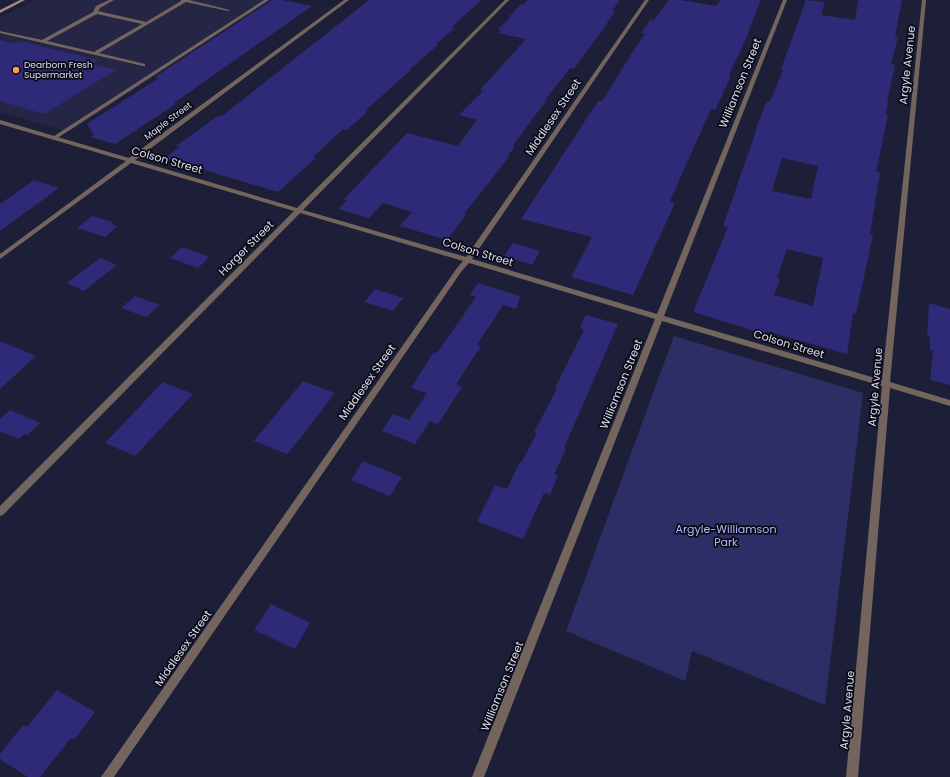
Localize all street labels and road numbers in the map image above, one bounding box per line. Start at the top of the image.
street label: Argyle Avenue [895,25,919,105]
street label: Williamson Street [715,36,765,130]
street label: Middlesex Street [521,75,585,159]
street label: Maple Street [142,99,194,143]
street label: Colson Street [130,142,204,178]
street label: Horger Street [215,217,277,279]
street label: Colson Street [441,234,515,270]
street label: Colson Street [752,326,826,362]
street label: Williamson Street [596,337,646,431]
street label: Middlesex Street [335,341,399,423]
street label: Argyle Avenue [864,347,886,427]
street label: Middlesex Street [151,607,215,689]
street label: Williamson Street [477,639,527,733]
street label: Argyle Avenue [836,670,858,750]

